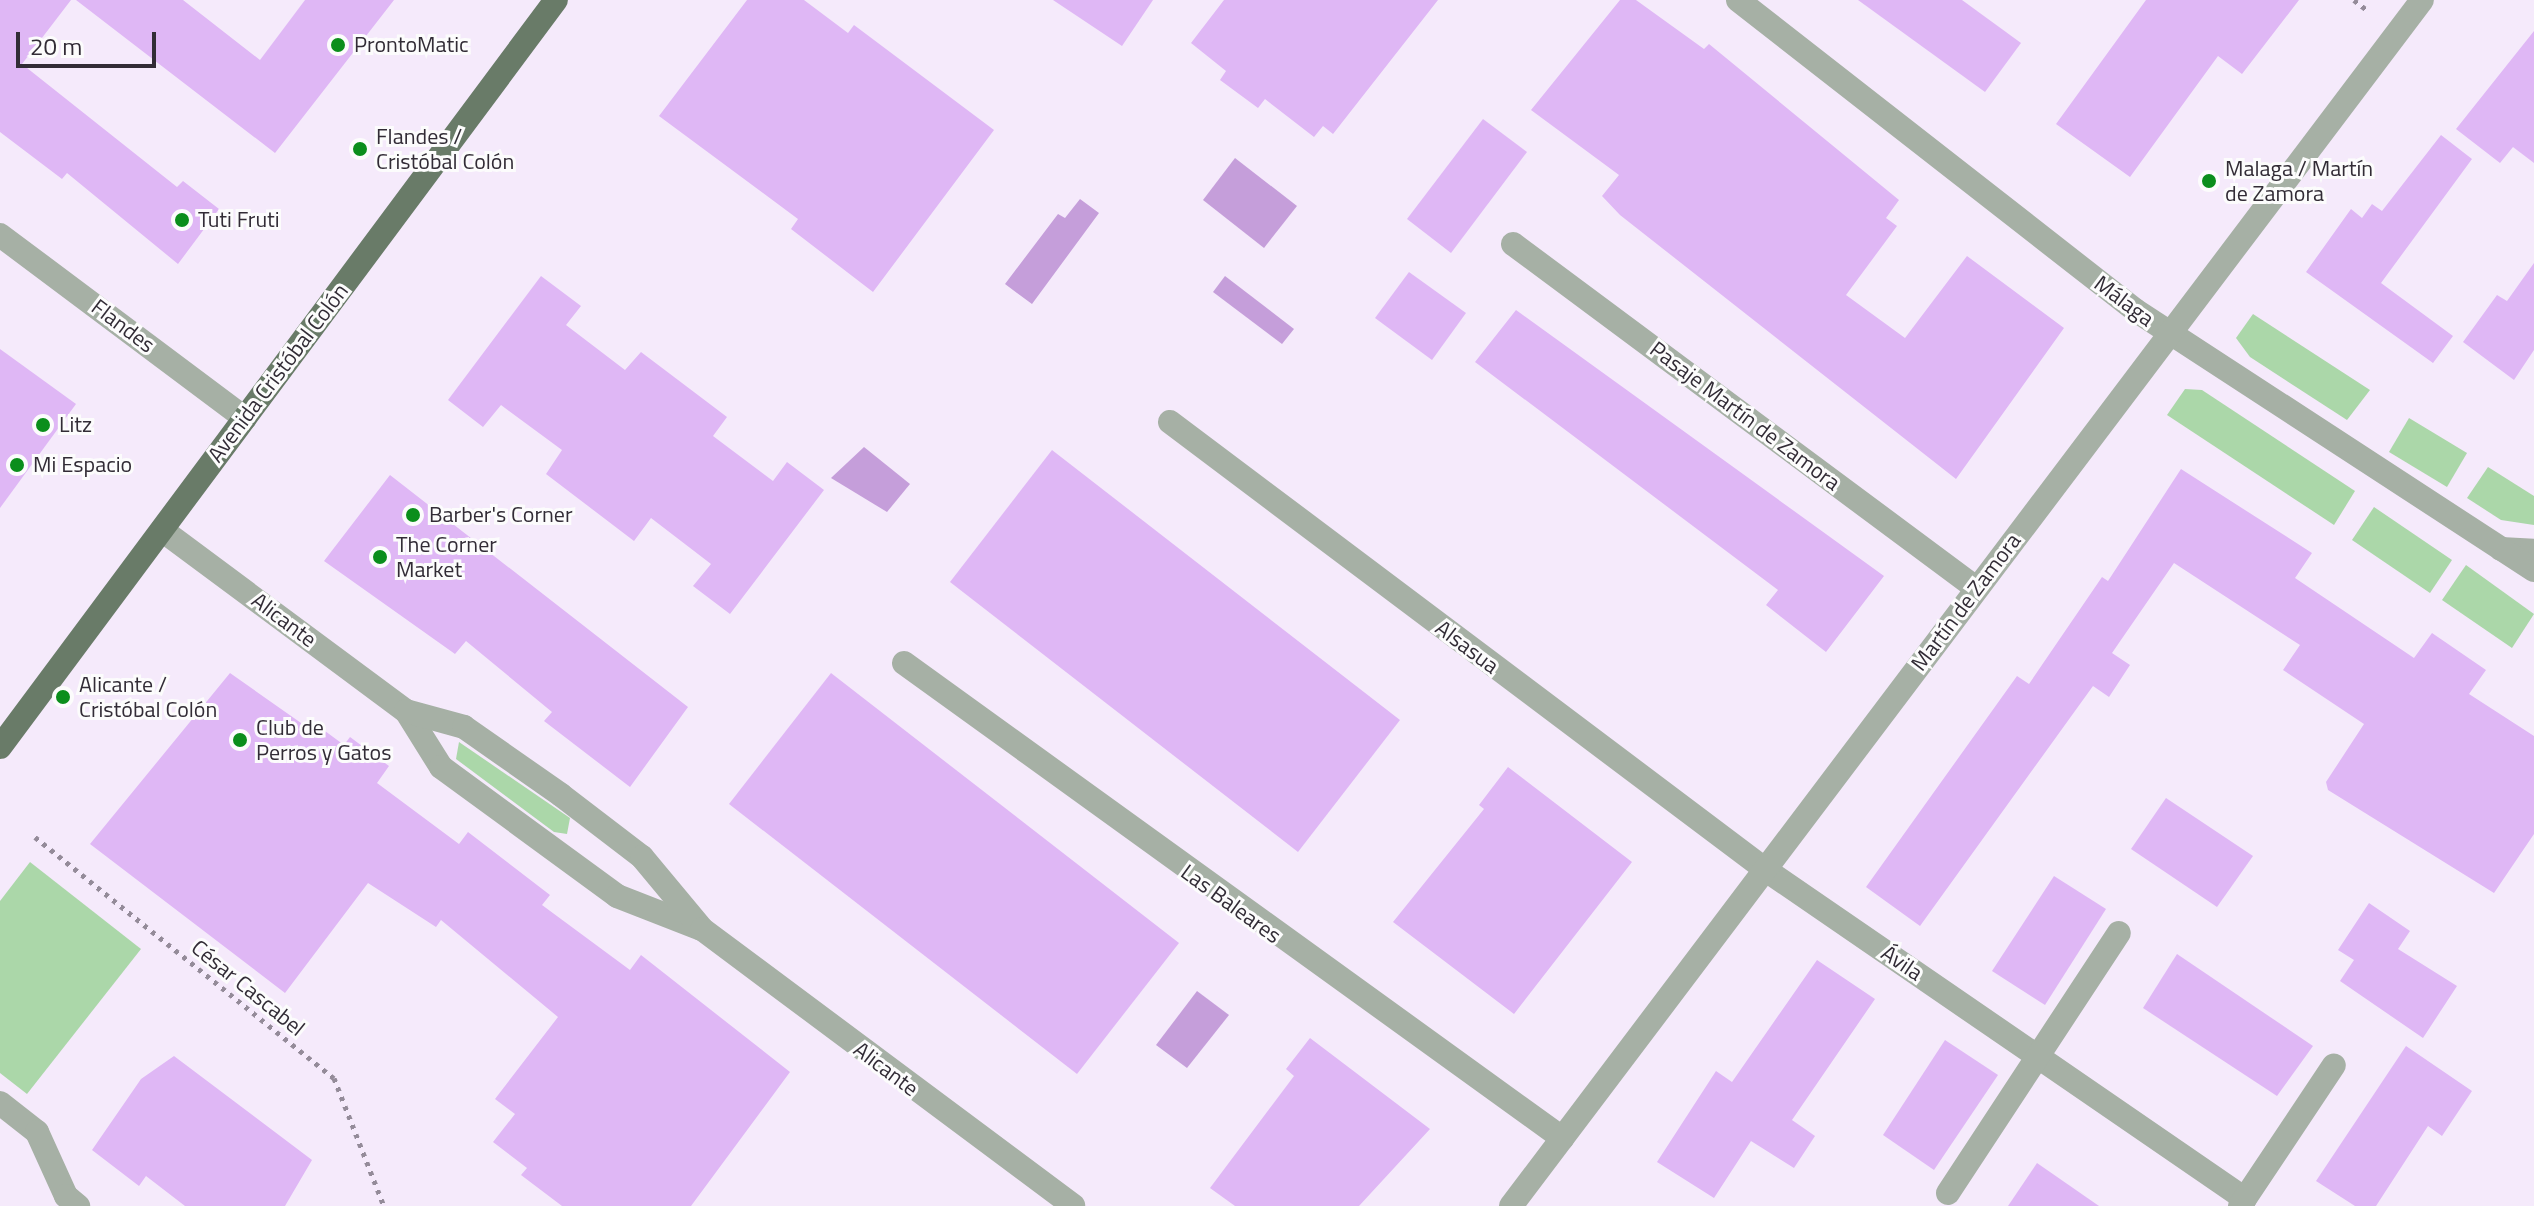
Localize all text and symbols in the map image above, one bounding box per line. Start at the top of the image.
scale bar [20,16,160,66]
text: 20 m [30,28,82,64]
place label: ProntoMatic [354,32,469,58]
marker: ProntoMatic [329,36,347,54]
place label: Flandes / Cristóbal Colón [376,123,514,174]
marker: Flandes / Cristóbal Colón [351,140,369,158]
place label: Malaga / Martín de Zamora [2225,155,2373,206]
marker: Malaga / Martín de Zamora [2200,172,2218,190]
place label: Tuti Fruti [198,207,280,233]
marker: Tuti Fruti [173,211,191,229]
street label: Málaga [2089,270,2159,332]
street label: Avenida Cristóbal Colón [202,279,354,467]
street label: Flandes [86,294,160,358]
street label: Pasaje Martín de Zamora [1645,336,1845,496]
place label: Litz [59,412,92,438]
marker: Litz [34,416,52,434]
place label: Mi Espacio [33,452,132,478]
marker: Mi Espacio [8,456,26,474]
place label: Barber's Corner [429,502,573,528]
marker: Barber's Corner [404,506,422,524]
street label: Martín de Zamora [1906,528,2026,676]
place label: The Corner Market [396,531,497,582]
marker: The Corner Market [371,548,389,566]
street label: Alicante [246,587,322,653]
street label: Alsasua [1430,615,1504,679]
place label: Alicante / Cristóbal Colón [79,671,217,722]
marker: Alicante / Cristóbal Colón [54,688,72,706]
place label: Club de Perros y Gatos [256,714,391,766]
marker: Club de Perros y Gatos [231,731,249,749]
street label: Las Baleares [1176,859,1286,949]
street label: César Cascabel [186,934,310,1042]
street label: Ávila [1876,940,1928,986]
street label: Alicante [848,1036,924,1102]

